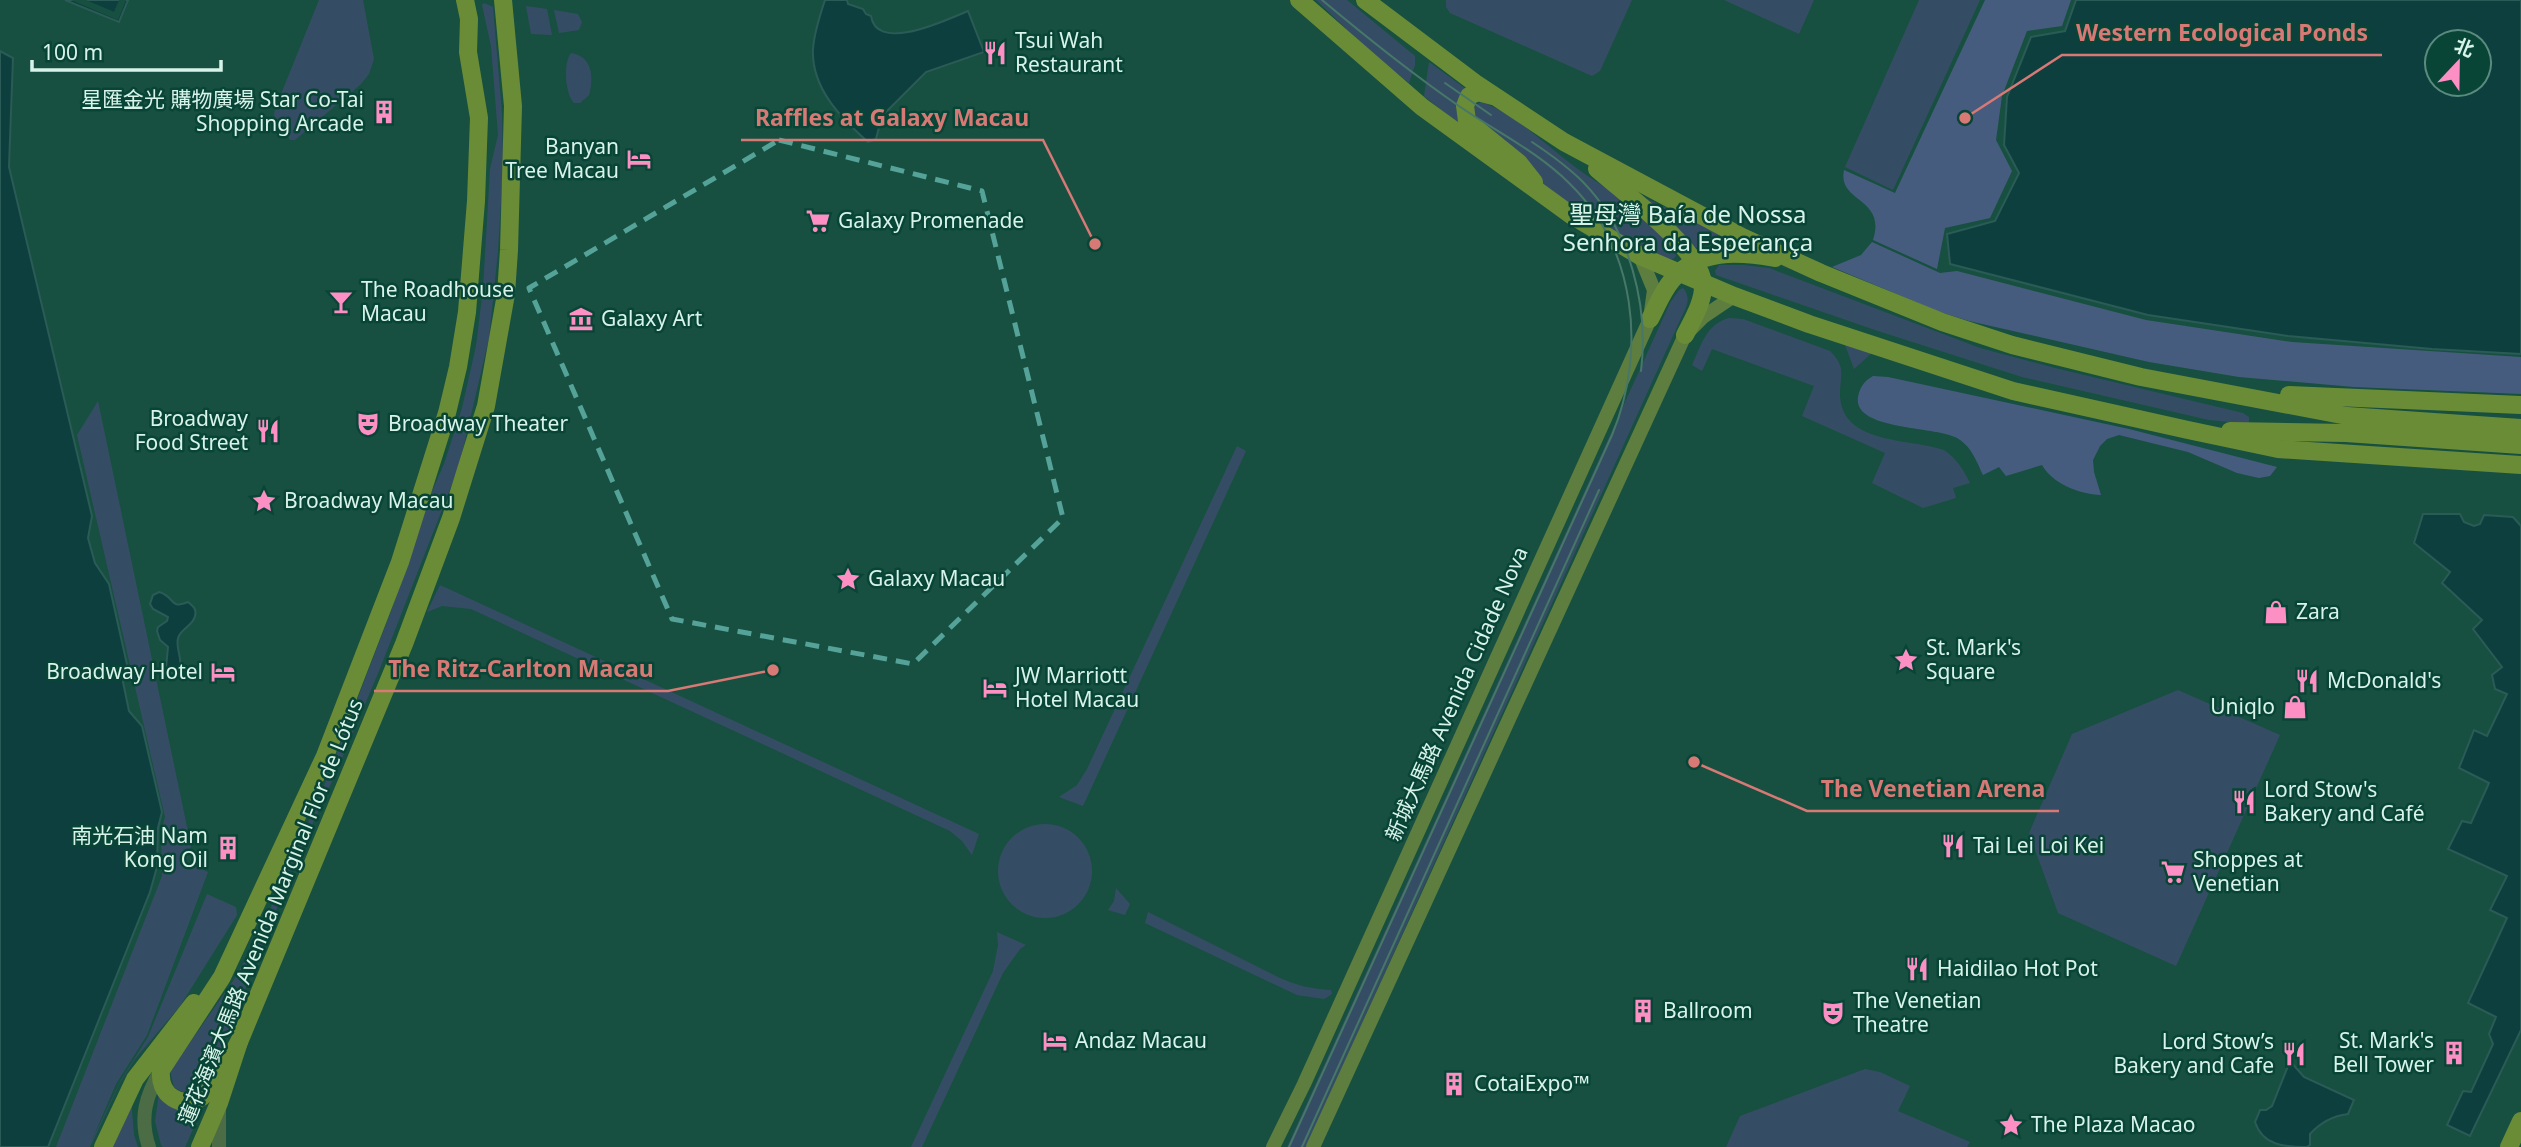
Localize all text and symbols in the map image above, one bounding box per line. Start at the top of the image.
callout: Western Ecological Ponds [2062,11,2382,55]
text: Western Ecological Ponds [2076,16,2368,48]
place label: Tsui Wah Restaurant [1015,26,1123,78]
scale bar [32,28,220,72]
north arrow [2423,28,2493,98]
text: 北 [2451,32,2478,63]
text: 100 m [42,38,103,66]
restaurant icon: Tsui Wah Restaurant [981,39,1009,67]
place label: 星匯金光 購物廣場 Star Co-Tai Shopping Arcade [81,85,364,137]
callout: Raffles at Galaxy Macau [741,96,1043,140]
building icon: 星匯金光 購物廣場 Star Co-Tai Shopping Arcade [370,98,398,126]
text: Raffles at Galaxy Macau [755,101,1029,133]
place label: Banyan Tree Macau [505,132,619,184]
hotel icon: Banyan Tree Macau [625,145,653,173]
district label: 聖母灣 Baía de Nossa Senhora da Esperança [1563,197,1813,258]
place label: Galaxy Promenade [838,206,1024,234]
supermarket icon: Galaxy Promenade [804,207,832,235]
place label: The Roadhouse Macau [361,275,514,327]
bar icon: The Roadhouse Macau [327,288,355,316]
place label: Galaxy Art [601,304,703,332]
museum icon: Galaxy Art [567,305,595,333]
place label: Broadway Food Street [135,404,248,456]
place label: Broadway Theater [388,409,568,437]
theatre icon: Broadway Theater [354,410,382,438]
restaurant icon: Broadway Food Street [254,417,282,445]
place label: Broadway Macau [284,486,453,514]
place icon: Broadway Macau [250,487,278,515]
street label: 新城大馬路 Avenida Cidade Nova [1378,542,1534,845]
place label: Galaxy Macau [868,564,1005,592]
place icon: Galaxy Macau [834,565,862,593]
place label: Zara [2296,597,2340,625]
shop icon: Zara [2262,598,2290,626]
place label: St. Mark's Square [1926,633,2021,685]
place icon: St. Mark's Square [1892,646,1920,674]
callout: The Ritz-Carlton Macau [374,647,668,691]
text: The Ritz-Carlton Macau [388,652,654,684]
place label: Broadway Hotel [46,657,203,685]
hotel icon: Broadway Hotel [209,658,237,686]
place label: JW Marriott Hotel Macau [1013,661,1139,713]
place label: McDonald's [2327,666,2441,694]
restaurant icon: McDonald's [2293,667,2321,695]
hotel icon: JW Marriott Hotel Macau [981,674,1009,702]
place label: Uniqlo [2210,692,2275,720]
shop icon: Uniqlo [2281,693,2309,721]
street label: 蓮花海濱大馬路 Avenida Marginal Flor de Lótus [171,694,369,1129]
callout: The Venetian Arena [1807,767,2059,811]
text: The Venetian Arena [1821,772,2045,804]
place label: Lord Stow's Bakery and Café [2264,775,2425,827]
restaurant icon: Lord Stow's Bakery and Café [2230,788,2258,816]
place label: 南光石油 Nam Kong Oil [71,821,208,873]
place label: Tai Lei Loi Kei [1973,831,2104,859]
restaurant icon: Tai Lei Loi Kei [1939,832,1967,860]
building icon: 南光石油 Nam Kong Oil [214,834,242,862]
place label: Shoppes at Venetian [2193,845,2303,897]
supermarket icon: Shoppes at Venetian [2159,858,2187,886]
place label: Haidilao Hot Pot [1937,954,2098,982]
restaurant icon: Haidilao Hot Pot [1903,955,1931,983]
place label: The Venetian Theatre [1853,986,1982,1038]
place label: Ballroom [1663,996,1753,1024]
building icon: Ballroom [1629,997,1657,1025]
theatre icon: The Venetian Theatre [1819,999,1847,1027]
place label: Andaz Macau [1075,1026,1207,1054]
place label: St. Mark's Bell Tower [2333,1026,2434,1078]
hotel icon: Andaz Macau [1041,1027,1069,1055]
place label: Lord Stow’s Bakery and Cafe [2113,1027,2274,1079]
building icon: St. Mark's Bell Tower [2440,1039,2468,1067]
restaurant icon: Lord Stow’s Bakery and Cafe [2280,1040,2308,1068]
place label: CotaiExpo™ [1474,1069,1589,1097]
building icon: CotaiExpo™ [1440,1070,1468,1098]
place label: The Plaza Macao [2031,1110,2195,1138]
place icon: The Plaza Macao [1997,1111,2025,1139]

